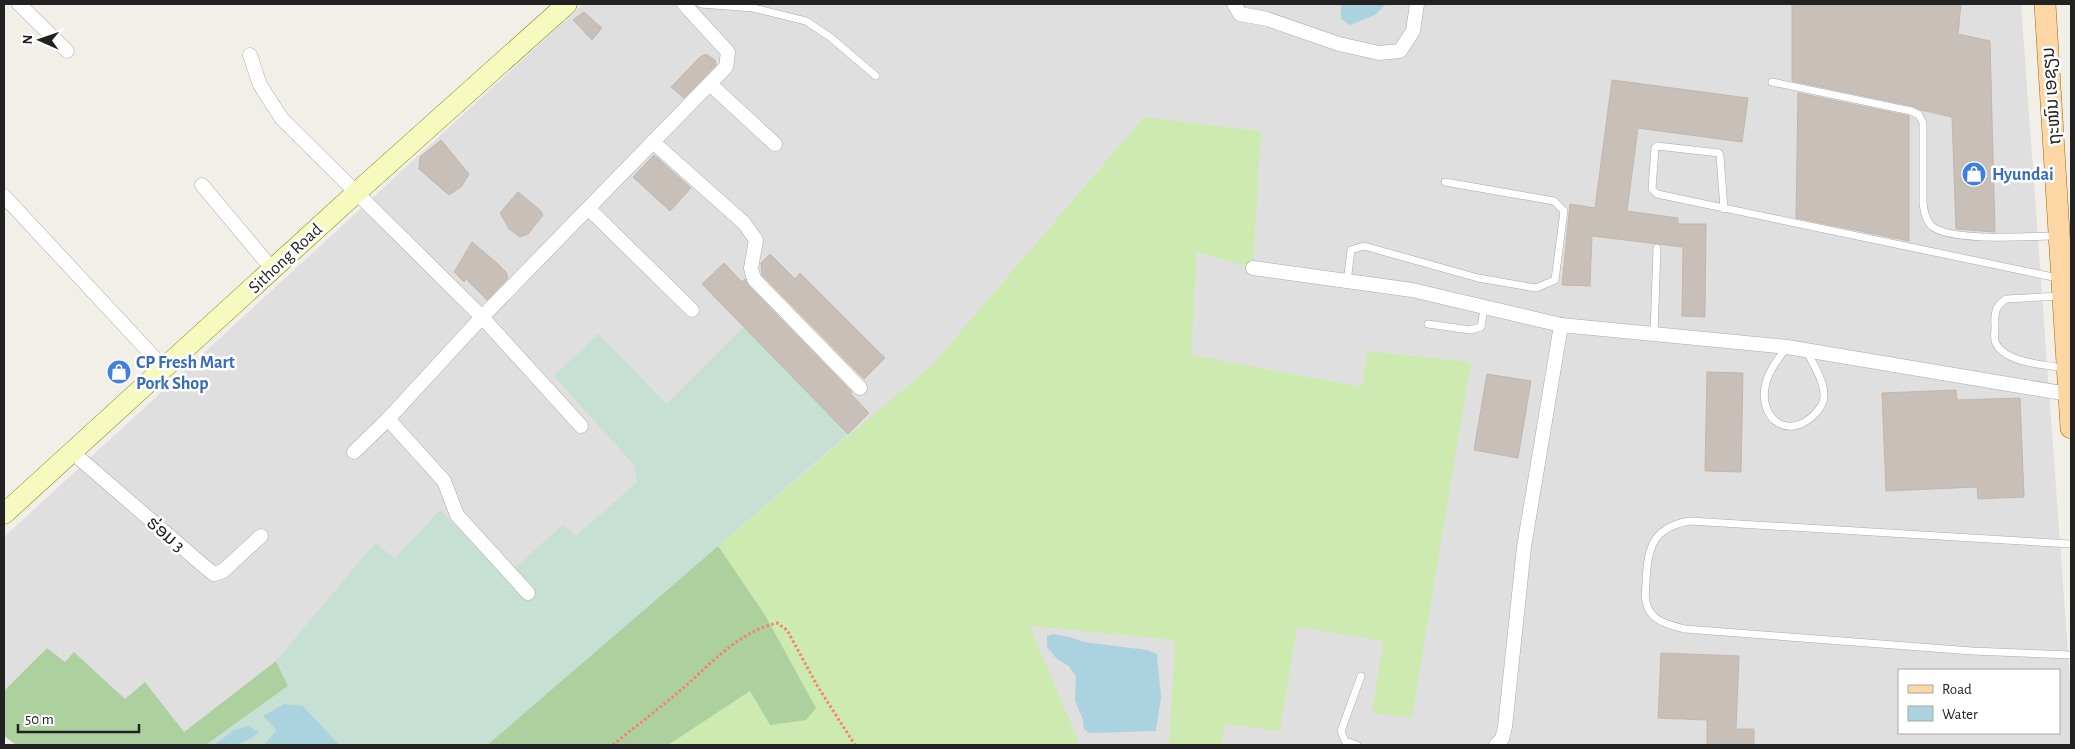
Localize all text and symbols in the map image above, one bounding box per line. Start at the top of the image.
north arrow [15,15,65,65]
text: N [21,34,35,45]
street label: ຖະໜົນ ເອຊຽນ [2039,46,2065,145]
shop icon: Hyundai [1961,161,1987,187]
place label: Hyundai [1992,166,2054,184]
street label: Sithong Road [245,220,326,297]
place label: CP Fresh Mart Pork Shop [136,354,235,393]
shop icon: CP Fresh Mart Pork Shop [106,359,132,385]
street label: ຮ່ອມ 3 [143,513,188,556]
legend [1898,669,2060,734]
text: Road [1942,682,1972,697]
scale bar [18,702,139,734]
text: Water [1942,707,1978,722]
text: 50 m [25,712,54,727]

